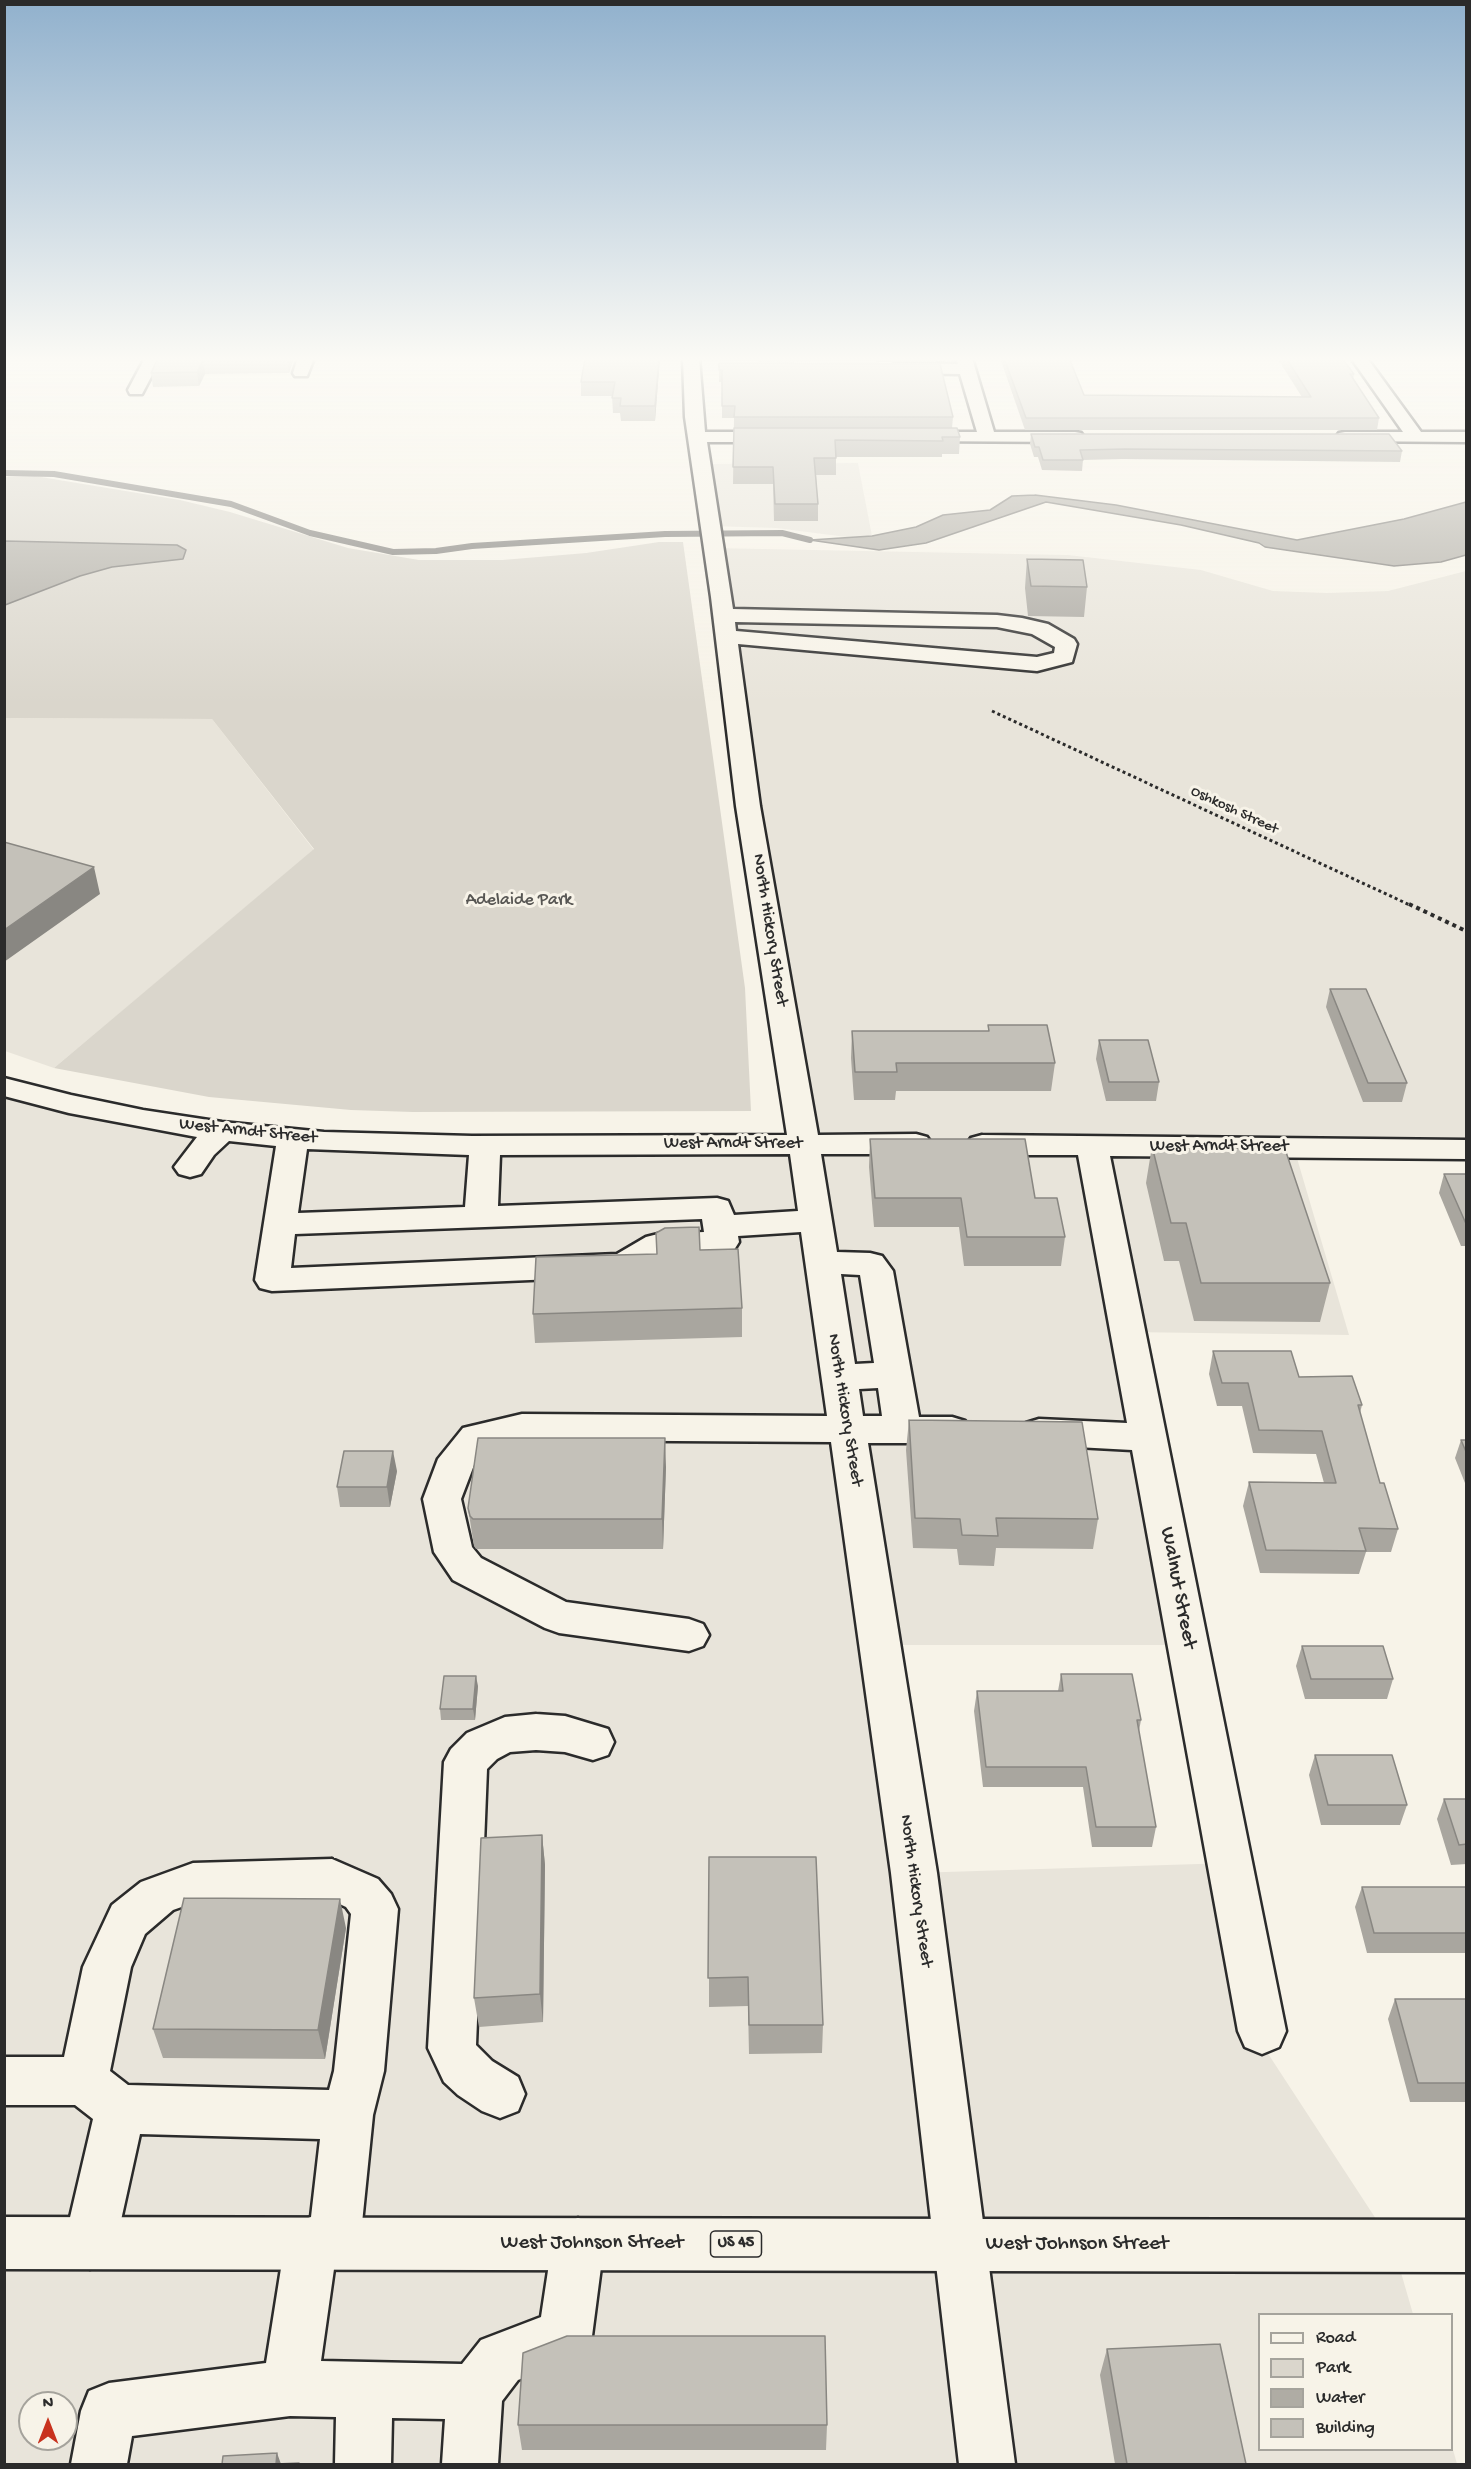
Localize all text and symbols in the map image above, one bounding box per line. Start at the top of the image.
street label: Oshkosh Street [1188,783,1280,839]
street label: North Hickory Street [746,852,792,1008]
park label: Adelaide Park [466,890,572,912]
street label: West Arndt Street [178,1114,318,1150]
street label: West Arndt Street [664,1133,802,1155]
street label: West Arndt Street [1150,1136,1288,1158]
street label: North Hickory Street [821,1332,867,1488]
street label: Walnut Street [1153,1525,1201,1651]
street label: North Hickory Street [894,1813,936,1969]
street label: West Johnson Street [501,2231,683,2257]
road number: US 45 [710,2231,762,2257]
street label: West Johnson Street [986,2232,1168,2258]
legend [1258,2313,1453,2451]
text: Road [1316,2328,1355,2349]
text: Park [1316,2358,1350,2379]
text: Water [1316,2388,1364,2409]
north arrow [18,2391,78,2451]
text: N [43,2395,53,2414]
text: Building [1316,2418,1375,2439]

